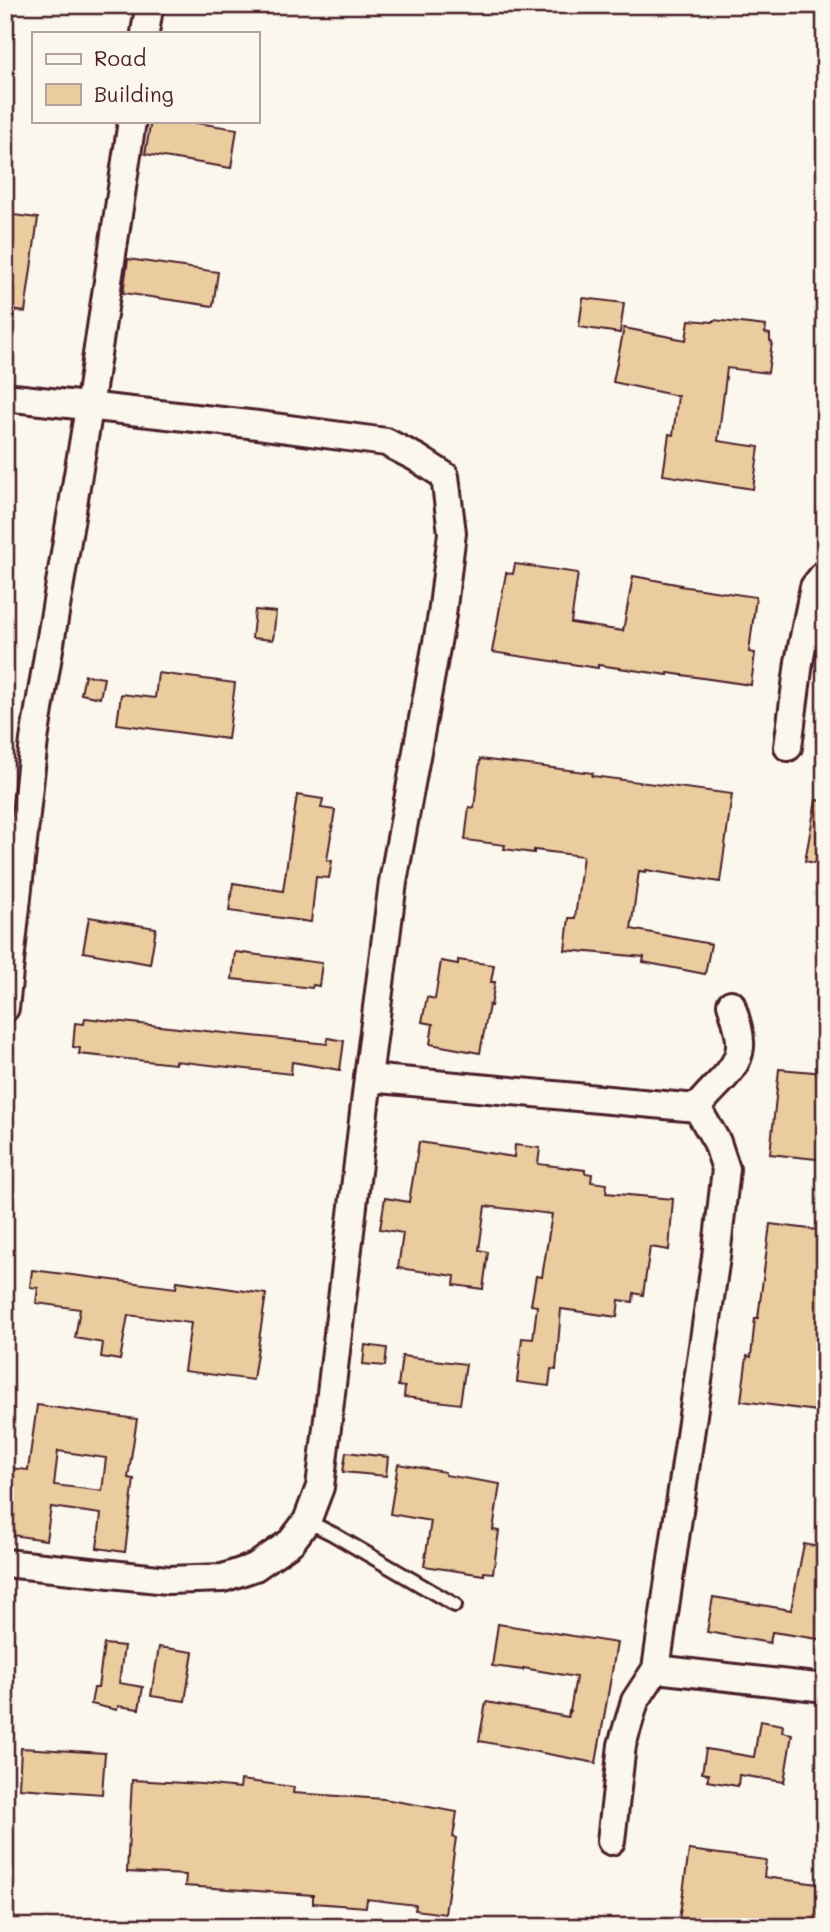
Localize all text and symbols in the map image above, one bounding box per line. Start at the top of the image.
legend [32,32,259,122]
text: Road [94,44,146,71]
text: Building [94,80,174,107]

